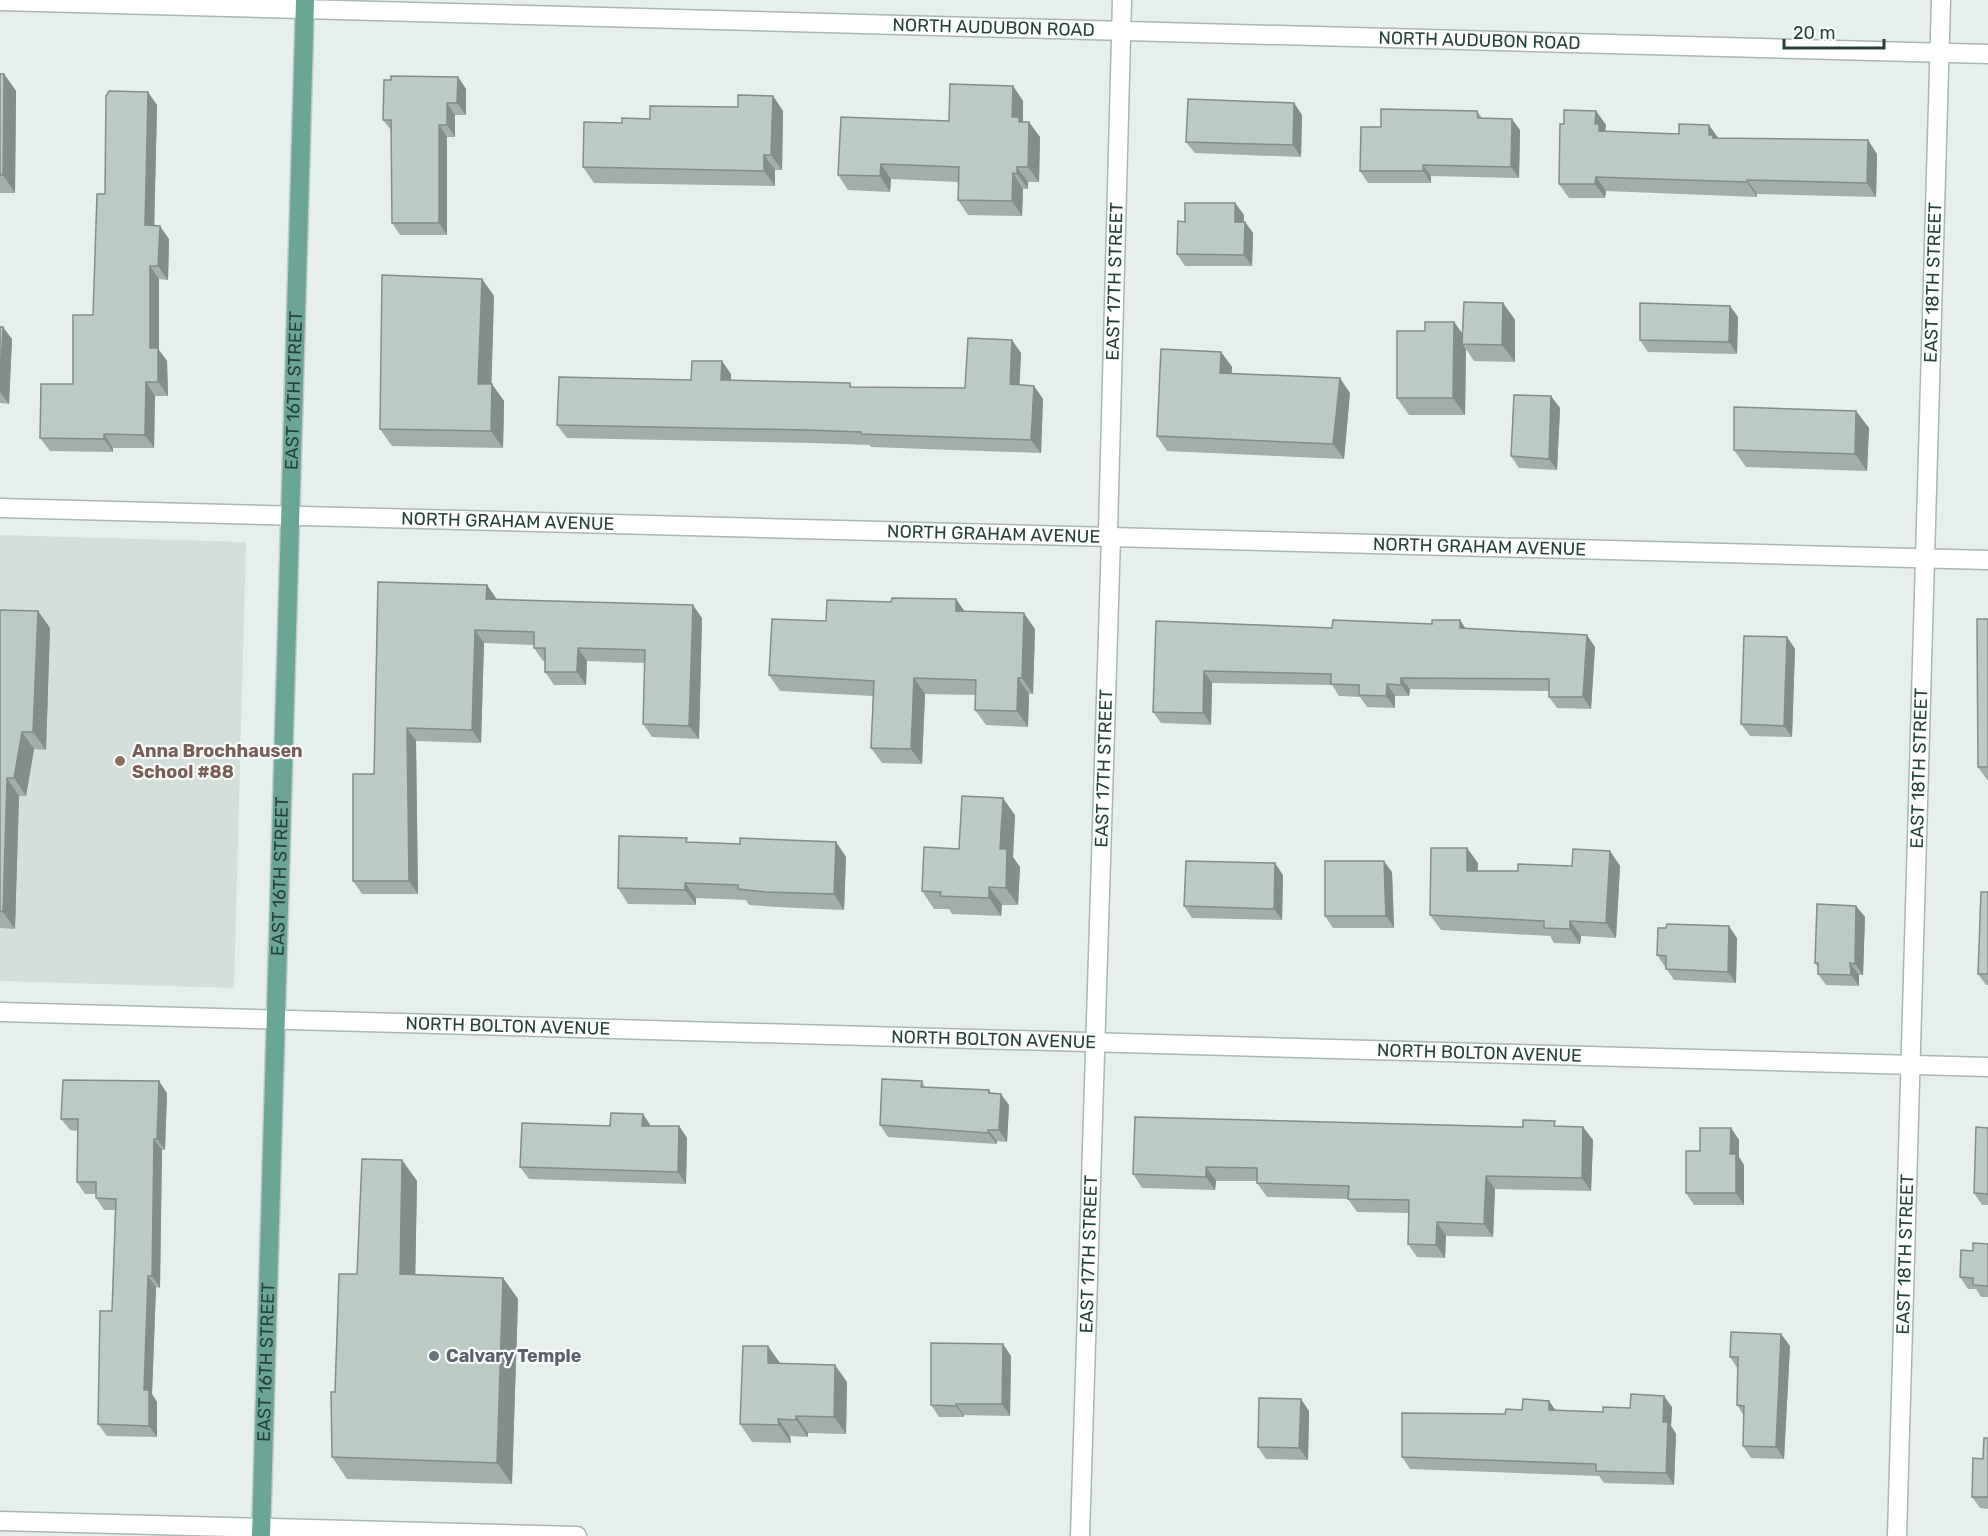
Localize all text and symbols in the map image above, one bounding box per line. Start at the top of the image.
scale bar [1784,12,1884,50]
street label: NORTH AUDUBON ROAD [892,14,1095,41]
text: 20 m [1793,22,1835,44]
street label: NORTH AUDUBON ROAD [1378,27,1581,54]
street label: EAST 17TH STREET [1101,202,1128,361]
street label: EAST 18TH STREET [1920,202,1946,363]
street label: EAST 16TH STREET [281,310,307,470]
street label: NORTH GRAHAM AVENUE [401,507,615,535]
street label: NORTH GRAHAM AVENUE [887,520,1101,548]
street label: NORTH GRAHAM AVENUE [1373,533,1586,560]
street label: EAST 18TH STREET [1906,688,1932,849]
street label: EAST 17TH STREET [1090,689,1117,848]
place label: Anna Brochhausen School #88 [132,740,303,783]
marker: Anna Brochhausen School #88 [113,754,127,768]
street label: EAST 16TH STREET [267,796,293,956]
street label: NORTH BOLTON AVENUE [405,1012,611,1040]
street label: NORTH BOLTON AVENUE [891,1026,1096,1053]
street label: NORTH BOLTON AVENUE [1377,1039,1582,1067]
street label: EAST 18TH STREET [1892,1173,1918,1335]
street label: EAST 17TH STREET [1075,1175,1102,1334]
street label: EAST 16TH STREET [253,1282,279,1442]
place label: Calvary Temple [446,1345,582,1367]
marker: Calvary Temple [427,1349,441,1363]

